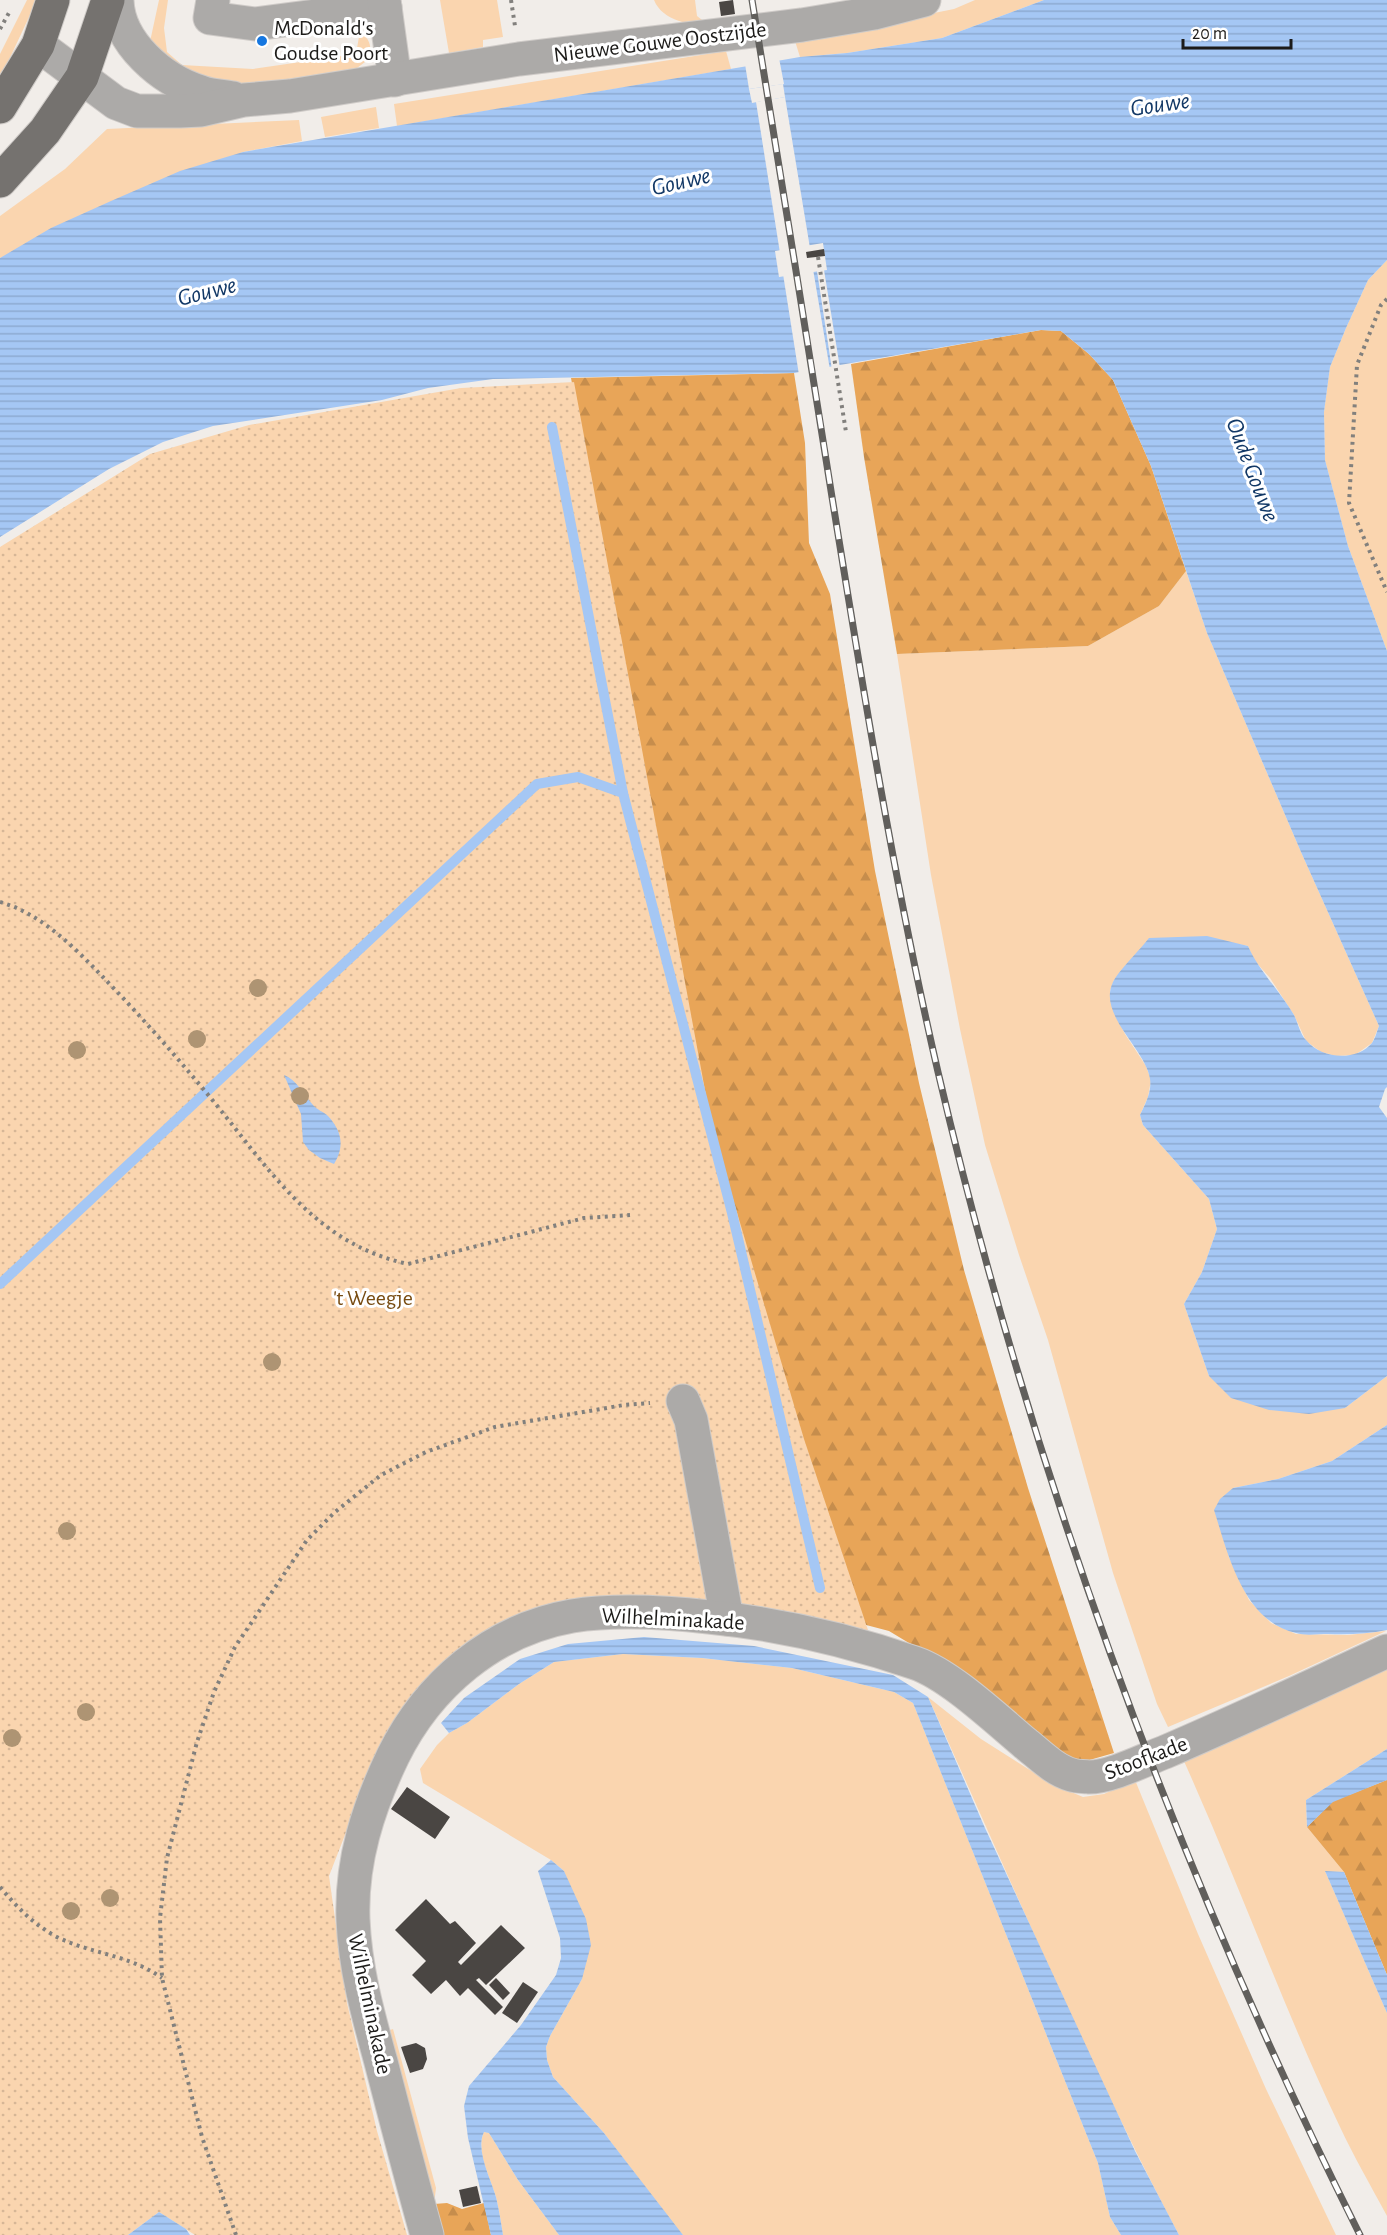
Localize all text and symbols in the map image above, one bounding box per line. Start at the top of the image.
scale bar [1183,12,1291,50]
place label: McDonald's Goudse Poort [274,17,388,64]
street label: Nieuwe Gouwe Oostzijde [552,18,768,66]
text: 20 m [1192,25,1227,43]
marker: McDonald's Goudse Poort [255,34,269,48]
water label: Gouwe [1129,89,1191,121]
water label: Gouwe [649,164,713,200]
water label: Gouwe [175,273,239,311]
water label: Oude Gouwe [1221,415,1283,525]
park label: 't Weegje [333,1287,413,1309]
street label: Wilhelminakade [601,1604,745,1634]
street label: Stoofkade [1102,1732,1190,1784]
street label: Wilhelminakade [344,1932,396,2076]

